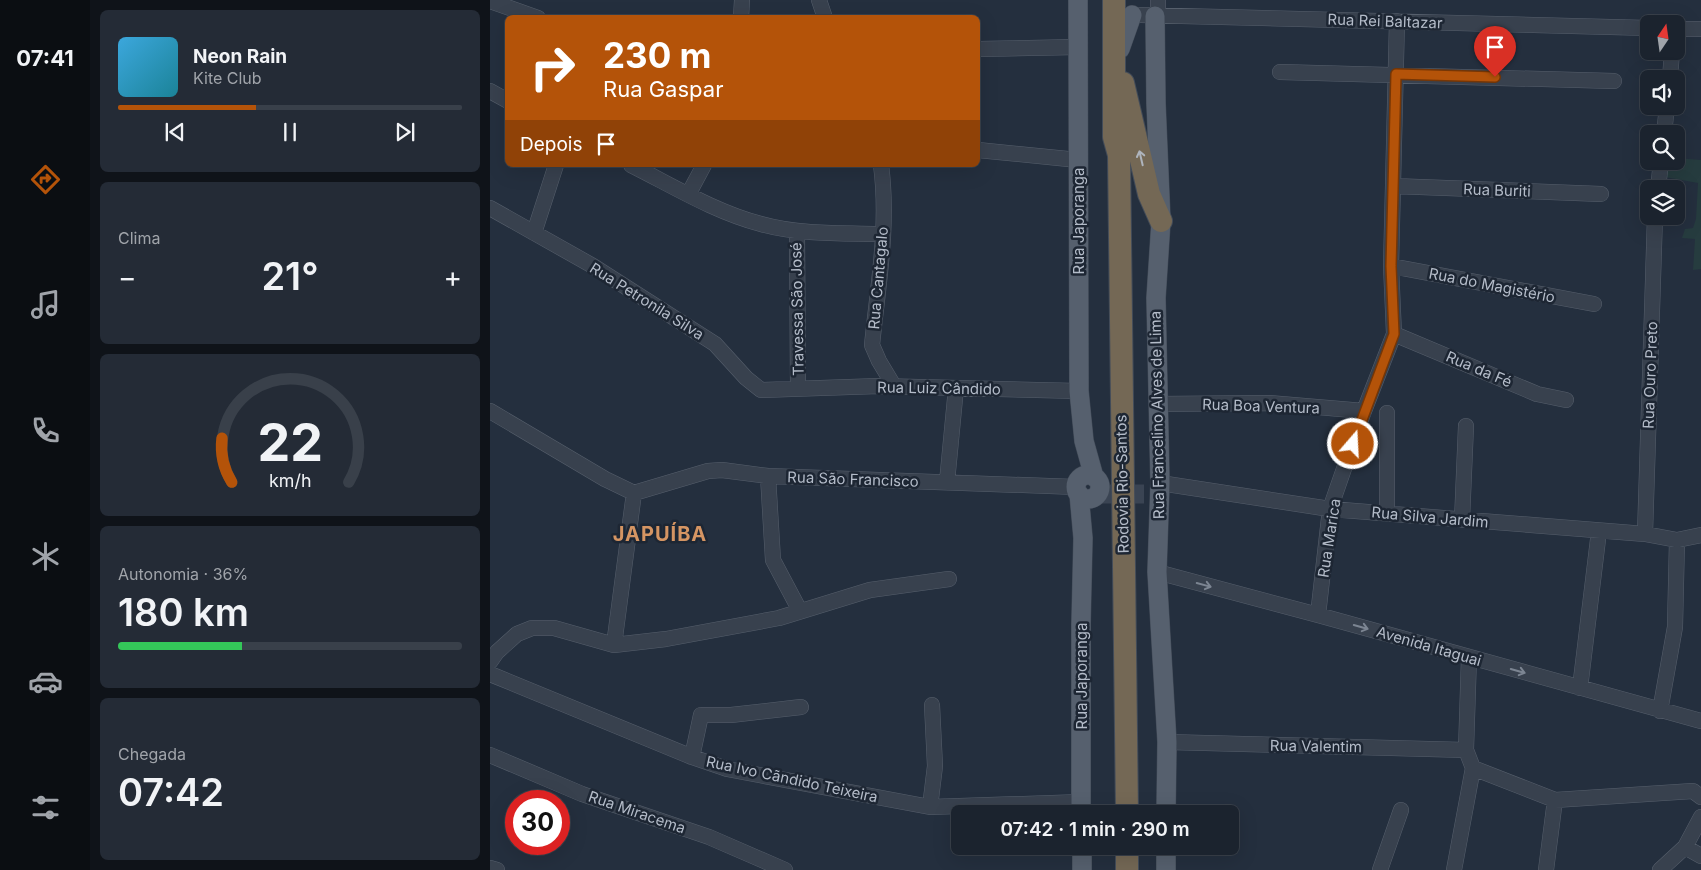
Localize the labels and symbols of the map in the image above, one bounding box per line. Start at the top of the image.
street label: Rua Rei Baltazar [1327,9,1443,33]
north arrow [1640,15,1685,60]
pin [1474,26,1516,77]
one-way arrow [1136,151,1145,167]
street label: Rua Japoranga [1069,168,1088,274]
street label: Rua Buriti [1463,179,1531,201]
street label: Rua Cantagalo [864,226,892,330]
street label: Travessa São José [786,242,808,376]
street label: Rua Petronila Silva [586,258,708,344]
street label: Rua do Magistério [1427,263,1557,307]
street label: Rua Francelino Alves de Lima [1146,311,1168,519]
street label: Rua Ouro Preto [1639,321,1661,429]
street label: Rua da Fé [1443,347,1515,391]
street label: Rua Luiz Cândido [877,377,1001,399]
street label: Rua Boa Ventura [1202,394,1320,418]
street label: Rodovia Rio-Santos [1111,414,1133,554]
position arrow [1326,417,1378,469]
street label: Rua São Francisco [787,467,919,491]
street label: Rua Marica [1313,497,1345,579]
street label: Rua Silva Jardim [1371,502,1489,532]
district label: JAPUÍBA [613,521,707,546]
one-way arrow [1196,580,1212,590]
one-way arrow [1353,622,1369,632]
street label: Avenida Itaguai [1374,622,1484,670]
street label: Rua Japoranga [1072,623,1091,729]
one-way arrow [1509,666,1525,676]
street label: Rua Valentim [1270,736,1362,756]
street label: Rua Ivo Cãndido Teixeira [704,751,880,807]
street label: Rua Miracema [586,787,688,837]
speed limit sign: 30 [505,790,570,855]

